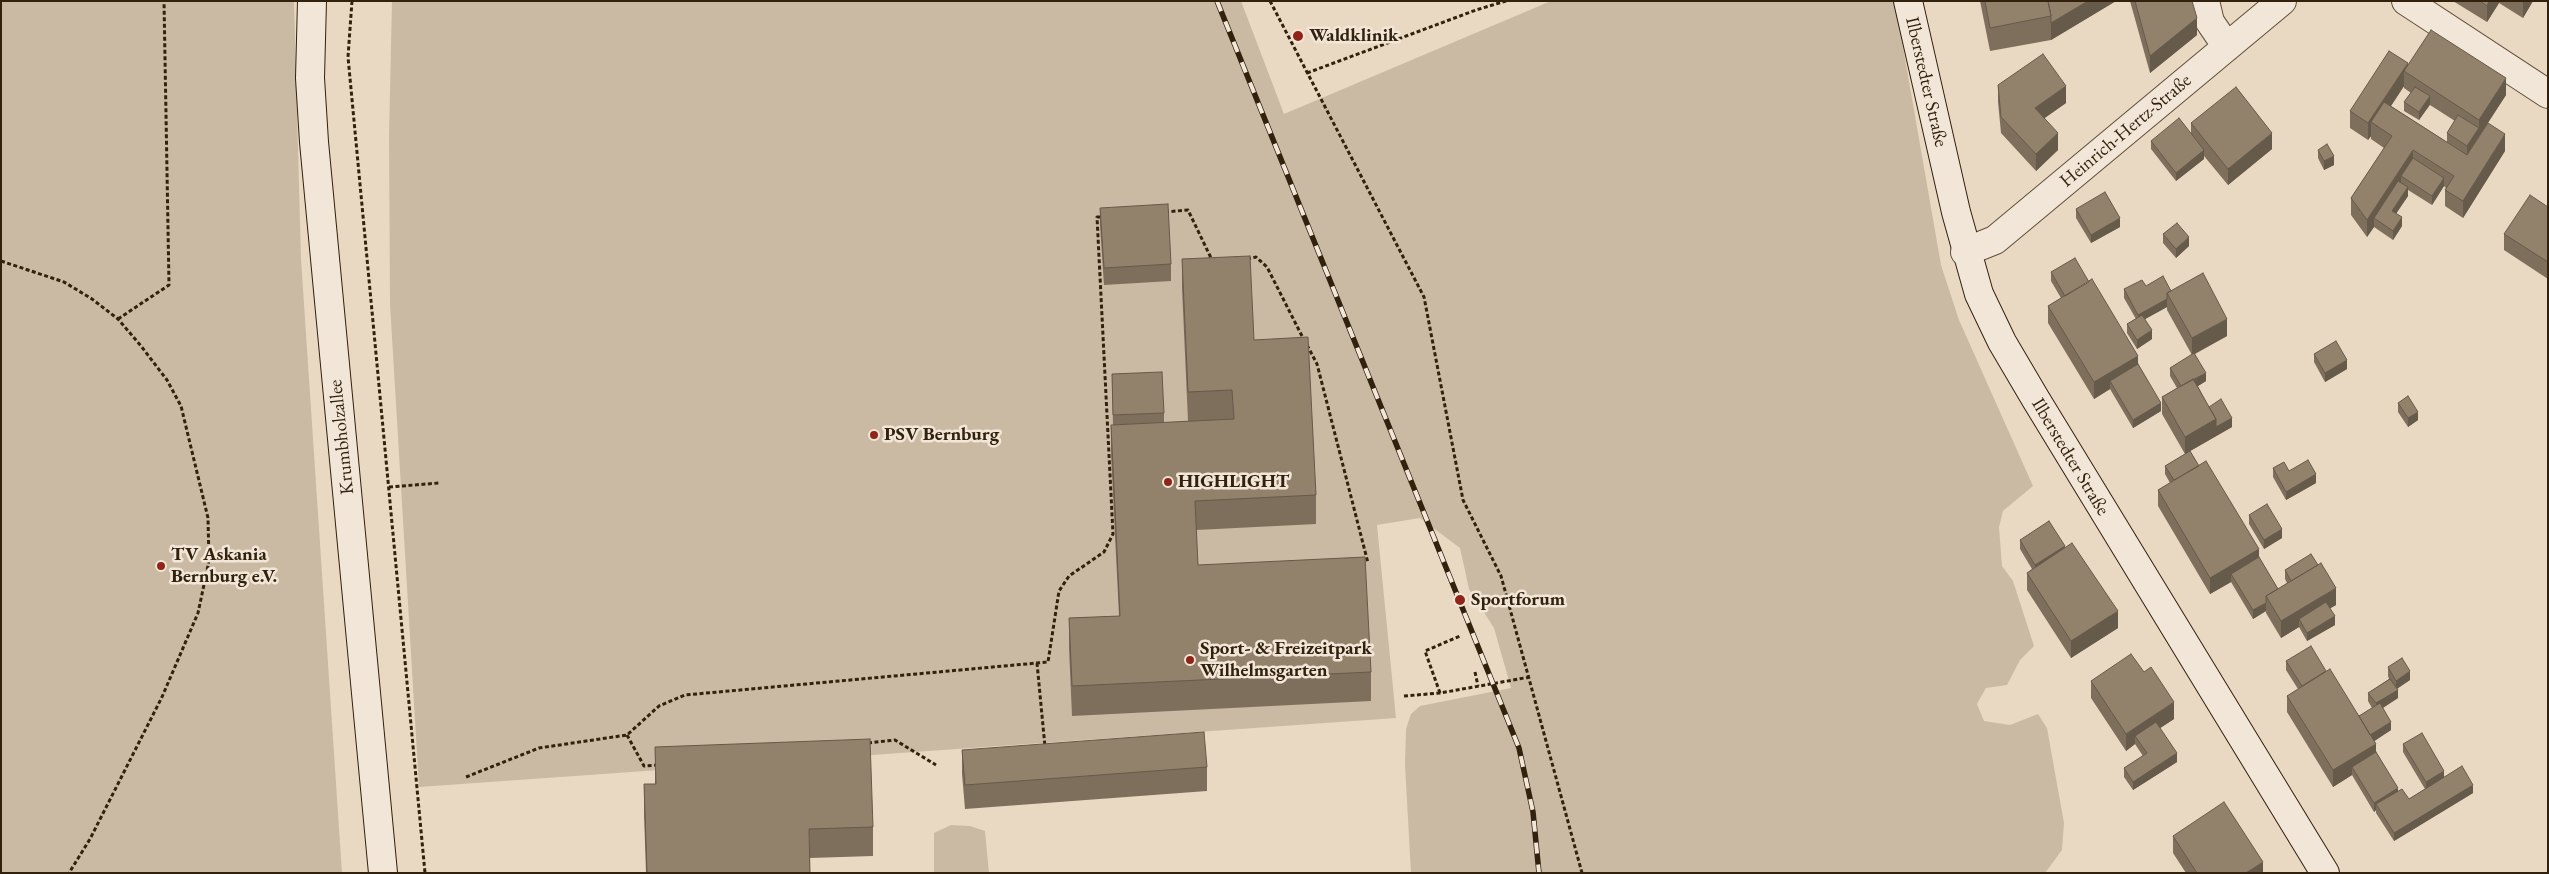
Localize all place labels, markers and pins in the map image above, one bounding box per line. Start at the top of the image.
place label: Waldklinik [1309,25,1398,47]
marker: Waldklinik [1291,29,1305,43]
place label: PSV Bernburg [884,424,999,446]
marker: PSV Bernburg [868,429,880,441]
place label: HIGHLIGHT [1178,471,1289,493]
marker: HIGHLIGHT [1162,476,1174,488]
place label: TV Askania Bernburg e.V. [171,544,277,588]
marker: TV Askania Bernburg e.V. [155,560,167,572]
place label: Sportforum [1471,589,1565,611]
marker: Sportforum [1453,593,1467,607]
place label: Sport- & Freizeitpark Wilhelmsgarten [1200,638,1372,682]
marker: Sport- & Freizeitpark Wilhelmsgarten [1184,654,1196,666]

